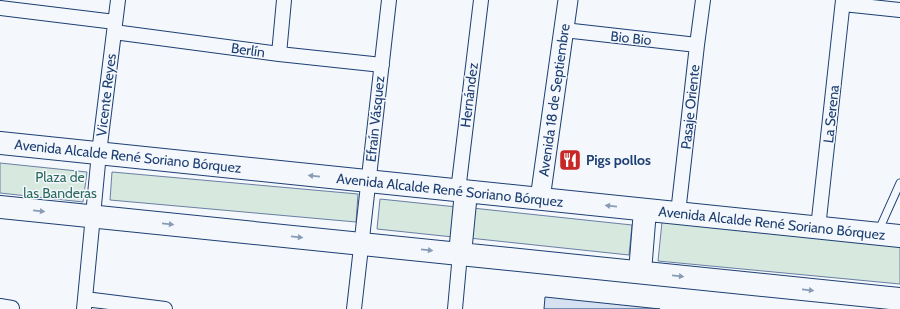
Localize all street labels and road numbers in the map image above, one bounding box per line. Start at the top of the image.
street label: Avenida 18 de Septiembre [534,22,574,178]
street label: Bio Bio [610,27,653,49]
street label: Berlín [230,39,266,61]
street label: Vicente Reyes [92,52,120,137]
street label: Hernández [456,61,482,128]
street label: Pasaje Oriente [677,64,703,150]
street label: Efraín Vásquez [362,75,389,163]
street label: La Serena [819,84,843,144]
street label: Avenida Alcalde René Soriano Bórquez [14,135,243,177]
street label: Avenida Alcalde René Soriano Bórquez [336,169,565,211]
street label: Avenida Alcalde René Soriano Bórquez [658,202,887,244]

